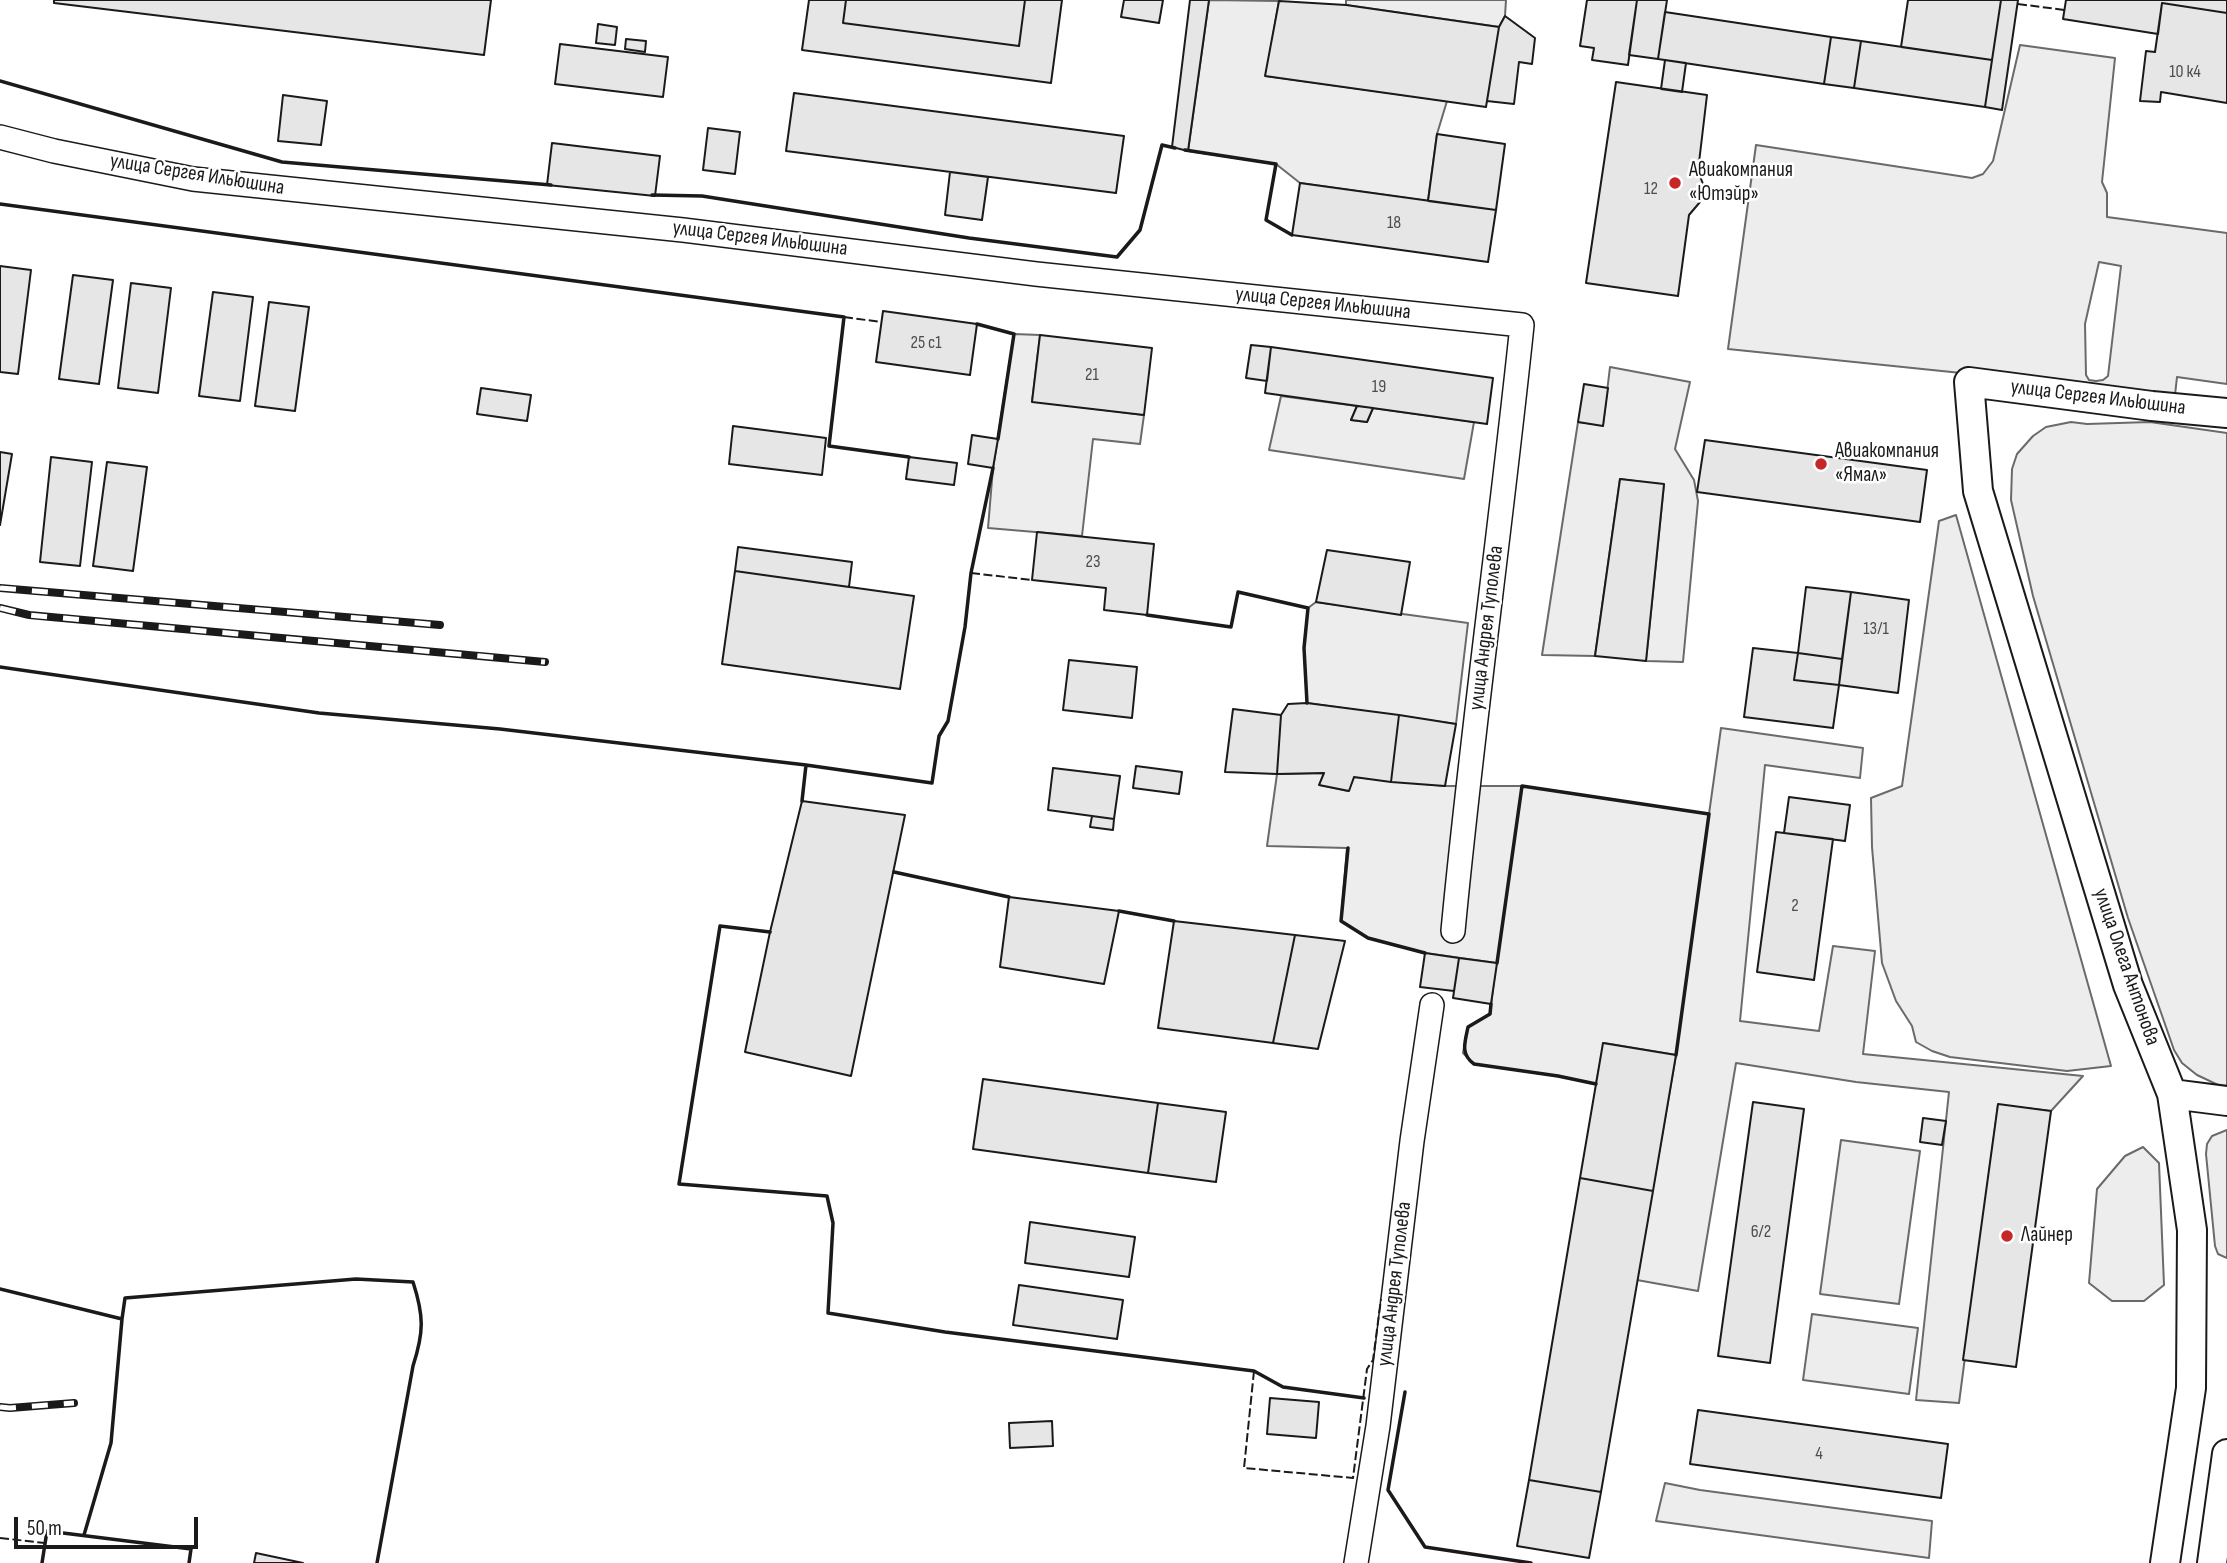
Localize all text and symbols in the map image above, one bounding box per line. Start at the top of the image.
house number: 10 к4 [2169,61,2201,83]
street label: улица Сергея Ильюшина [108,149,286,201]
place label: Авиакомпания «Ютэйр» [1689,158,1793,208]
marker: Авиакомпания «Ютэйр» [1667,175,1683,191]
house number: 12 [1644,178,1658,200]
house number: 18 [1387,212,1401,234]
street label: улица Сергея Ильюшина [671,216,849,262]
street label: улица Сергея Ильюшина [1234,282,1412,326]
house number: 25 с1 [911,332,941,354]
house number: 21 [1085,364,1099,386]
street label: улица Сергея Ильюшина [2009,375,2187,421]
house number: 19 [1372,376,1386,398]
place label: Авиакомпания «Ямал» [1835,439,1939,489]
marker: Авиакомпания «Ямал» [1813,456,1829,472]
street label: улица Андрея Туполева [1464,544,1510,712]
house number: 23 [1086,551,1100,573]
house number: 13/1 [1863,618,1889,640]
street label: улица Олега Антонова [2087,885,2165,1049]
house number: 2 [1791,895,1799,917]
street label: улица Андрея Туполева [1372,1200,1418,1368]
house number: 6/2 [1751,1221,1771,1243]
place label: Лайнер [2021,1223,2073,1249]
marker: Лайнер [1999,1228,2015,1244]
house number: 4 [1815,1443,1823,1465]
scale bar [18,1504,201,1548]
text: 50 m [27,1516,62,1541]

